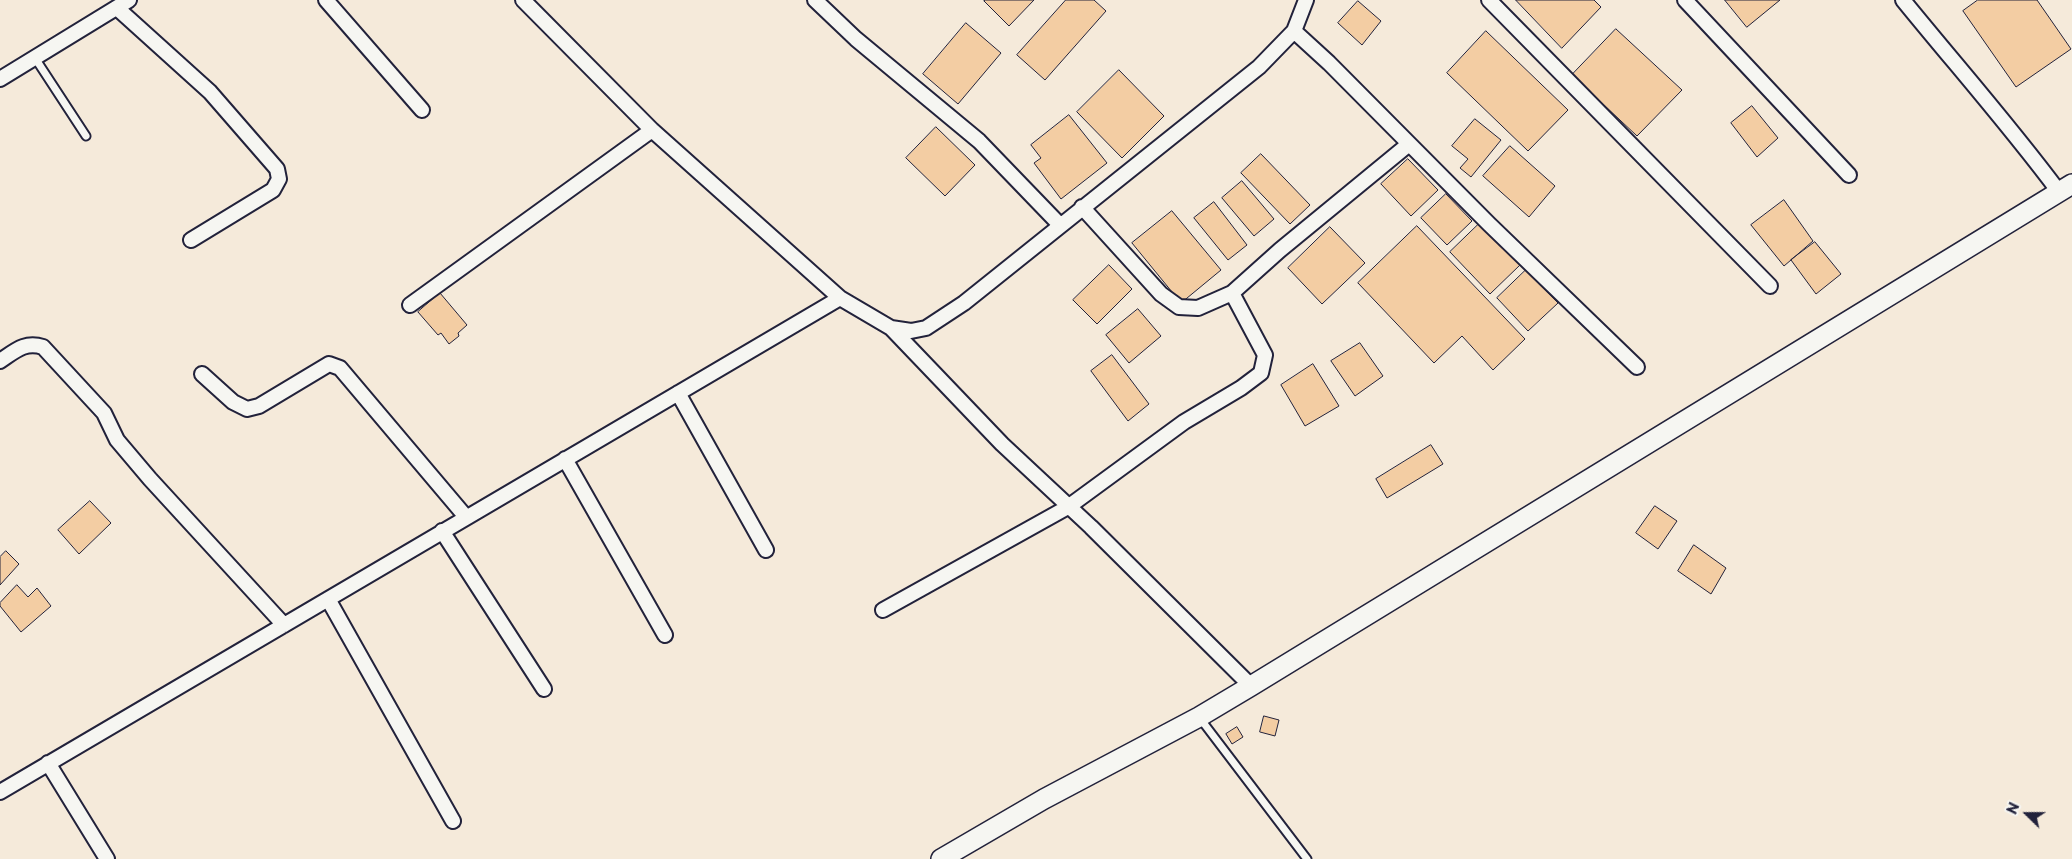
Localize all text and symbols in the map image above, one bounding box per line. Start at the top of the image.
north arrow [2002,789,2052,839]
text: N [2001,799,2024,817]

